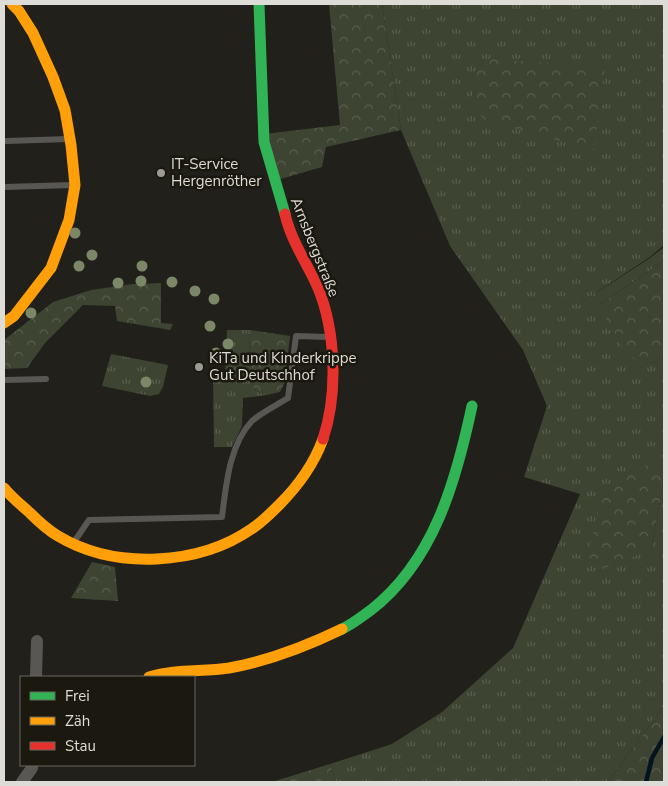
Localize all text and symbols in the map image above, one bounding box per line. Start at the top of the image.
place label: IT-Service Hergenröther [171,154,262,191]
marker: IT-Service Hergenröther [155,167,167,179]
street label: Arnsbergstraße [286,194,344,300]
place label: KiTa und Kinderkrippe Gut Deutschhof [209,348,356,385]
marker: KiTa und Kinderkrippe Gut Deutschhof [193,361,205,373]
legend [20,676,195,766]
text: Frei [65,686,90,706]
text: Zäh [65,711,90,731]
text: Stau [65,736,96,756]

